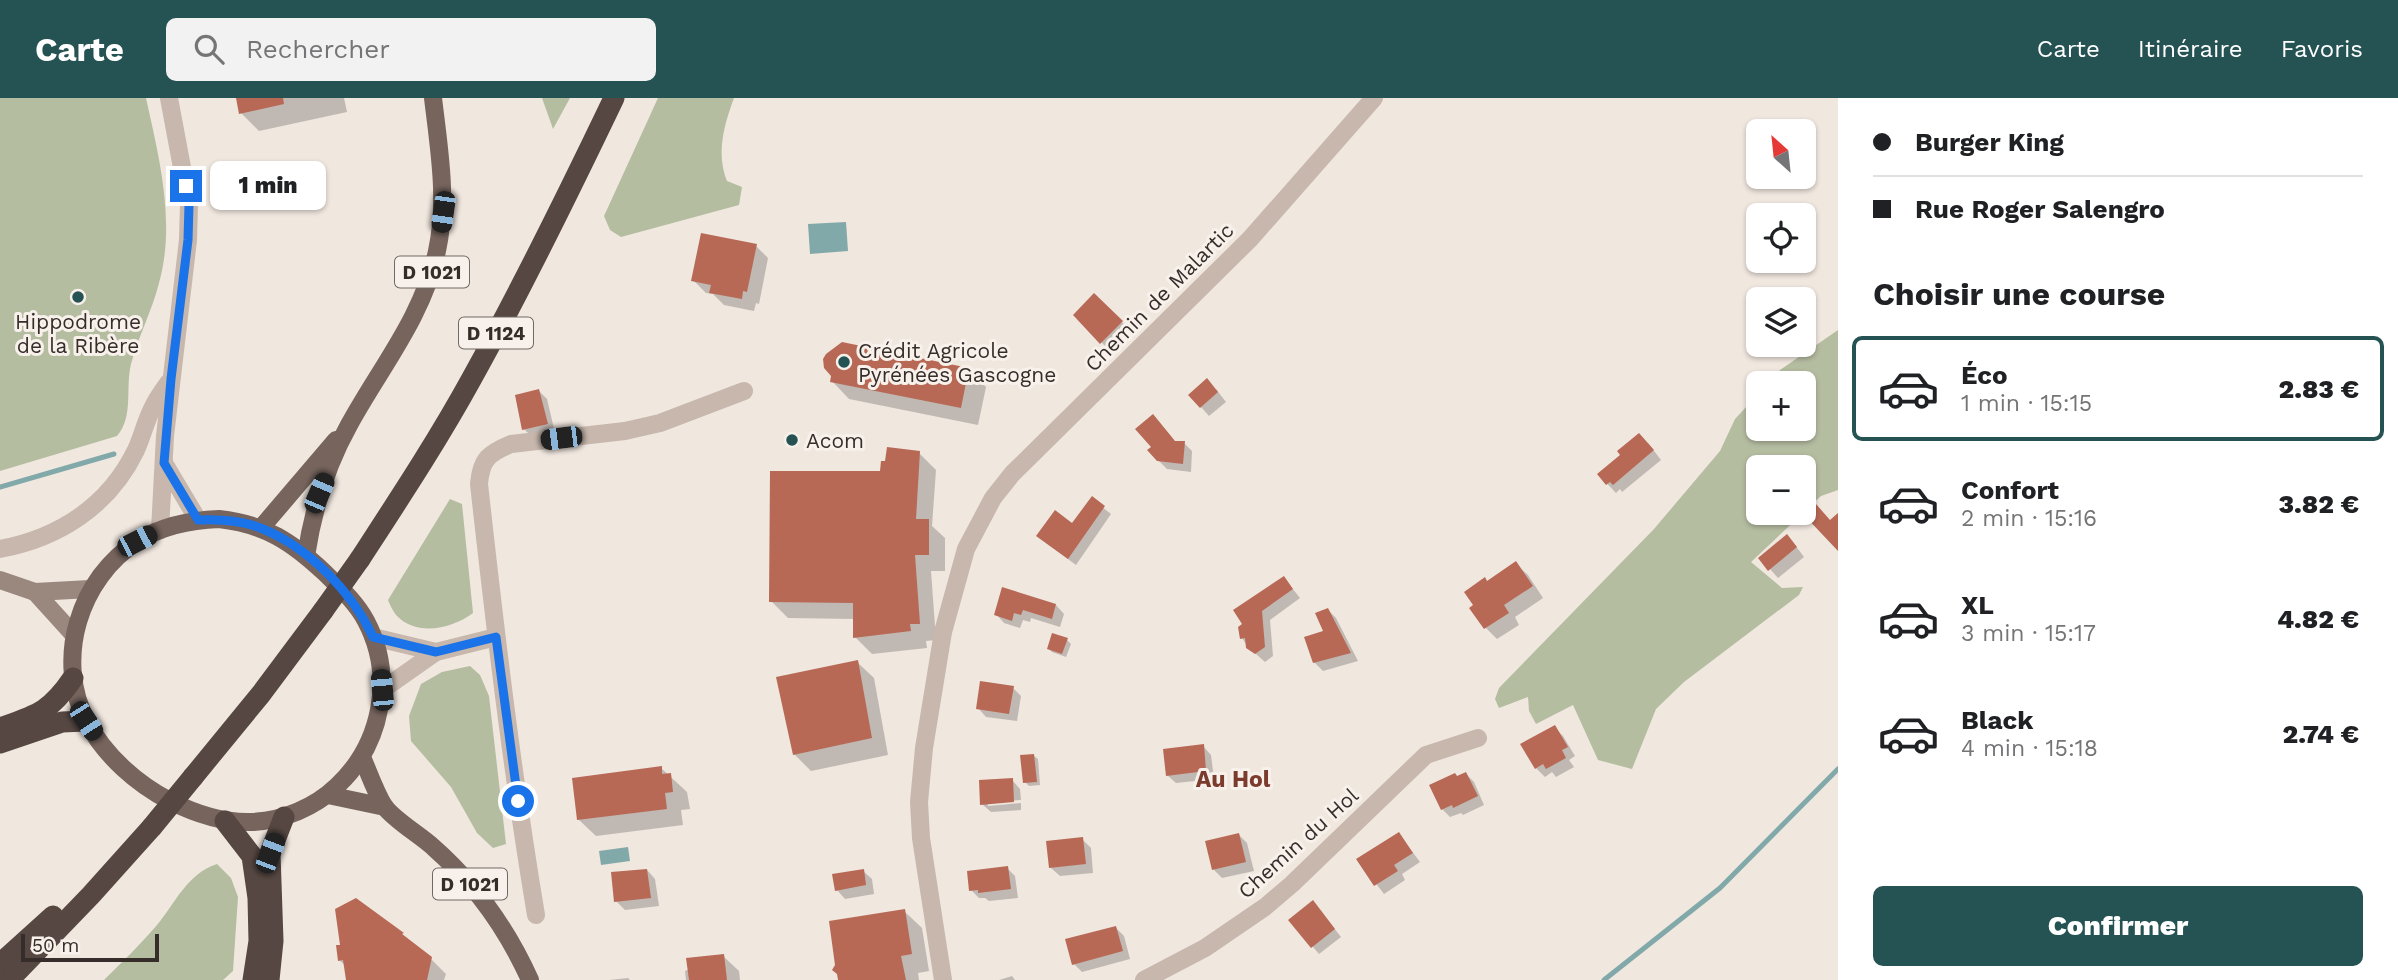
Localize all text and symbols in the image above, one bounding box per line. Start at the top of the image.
search box [166,18,656,81]
text: Carte [35,30,124,69]
icon: search [190,30,228,68]
text: Rechercher [246,34,390,64]
text: Carte [2037,35,2100,63]
text: Itinéraire [2138,35,2243,63]
text: Favoris [2281,35,2363,63]
north arrow [1746,119,1816,189]
map controls [1746,119,1816,525]
text: Burger King [1915,127,2064,157]
callout: 1 min [210,162,326,210]
route end [170,170,202,202]
text: 1 min [238,172,298,199]
car [430,190,457,234]
text: Rue Roger Salengro [1915,194,2165,224]
button: locate [1746,203,1816,273]
street label: Chemin de Malartic [1080,218,1238,376]
road number: D 1021 [395,256,469,288]
text: Choisir une course [1873,275,2165,313]
button: layers [1746,287,1816,357]
marker: Hippodrome de la Ribère [70,289,86,305]
place label: Hippodrome de la Ribère [15,309,141,358]
road number: D 1124 [459,317,533,348]
place label: Crédit Agricole Pyrénées Gascogne [858,338,1056,387]
marker: Crédit Agricole Pyrénées Gascogne [836,354,852,370]
icon: car [1877,357,1940,420]
text: Éco [1961,360,2008,390]
button: + [1746,371,1816,441]
text: 2.83 € [2279,374,2359,404]
text: 1 min · 15:15 [1961,390,2092,417]
car [539,425,584,451]
place label: Acom [806,428,864,453]
marker: Acom [784,432,800,448]
button: − [1746,455,1816,525]
car [302,470,337,516]
icon: car [1877,472,1940,535]
text: Confort [1961,475,2059,505]
text: 3.82 € [2278,489,2359,519]
text: 2 min · 15:16 [1961,505,2097,532]
car [114,522,161,560]
icon: car [1877,587,1940,650]
text: XL [1961,590,1994,620]
text: 4.82 € [2277,604,2359,634]
text: 3 min · 15:17 [1961,620,2096,647]
car [370,668,395,712]
car [66,698,107,744]
icon: car [1877,702,1940,765]
text: Black [1961,705,2033,735]
text: 2.74 € [2283,719,2359,749]
text: 4 min · 15:18 [1961,735,2098,762]
district label: Au Hol [1196,766,1271,793]
street label: Chemin du Hol [1233,782,1364,903]
route start [502,785,534,817]
car [253,830,288,876]
road number: D 1021 [433,869,507,900]
button: Confirmer [1873,886,2363,966]
scale bar [21,931,159,963]
text: 50 m [32,934,79,957]

